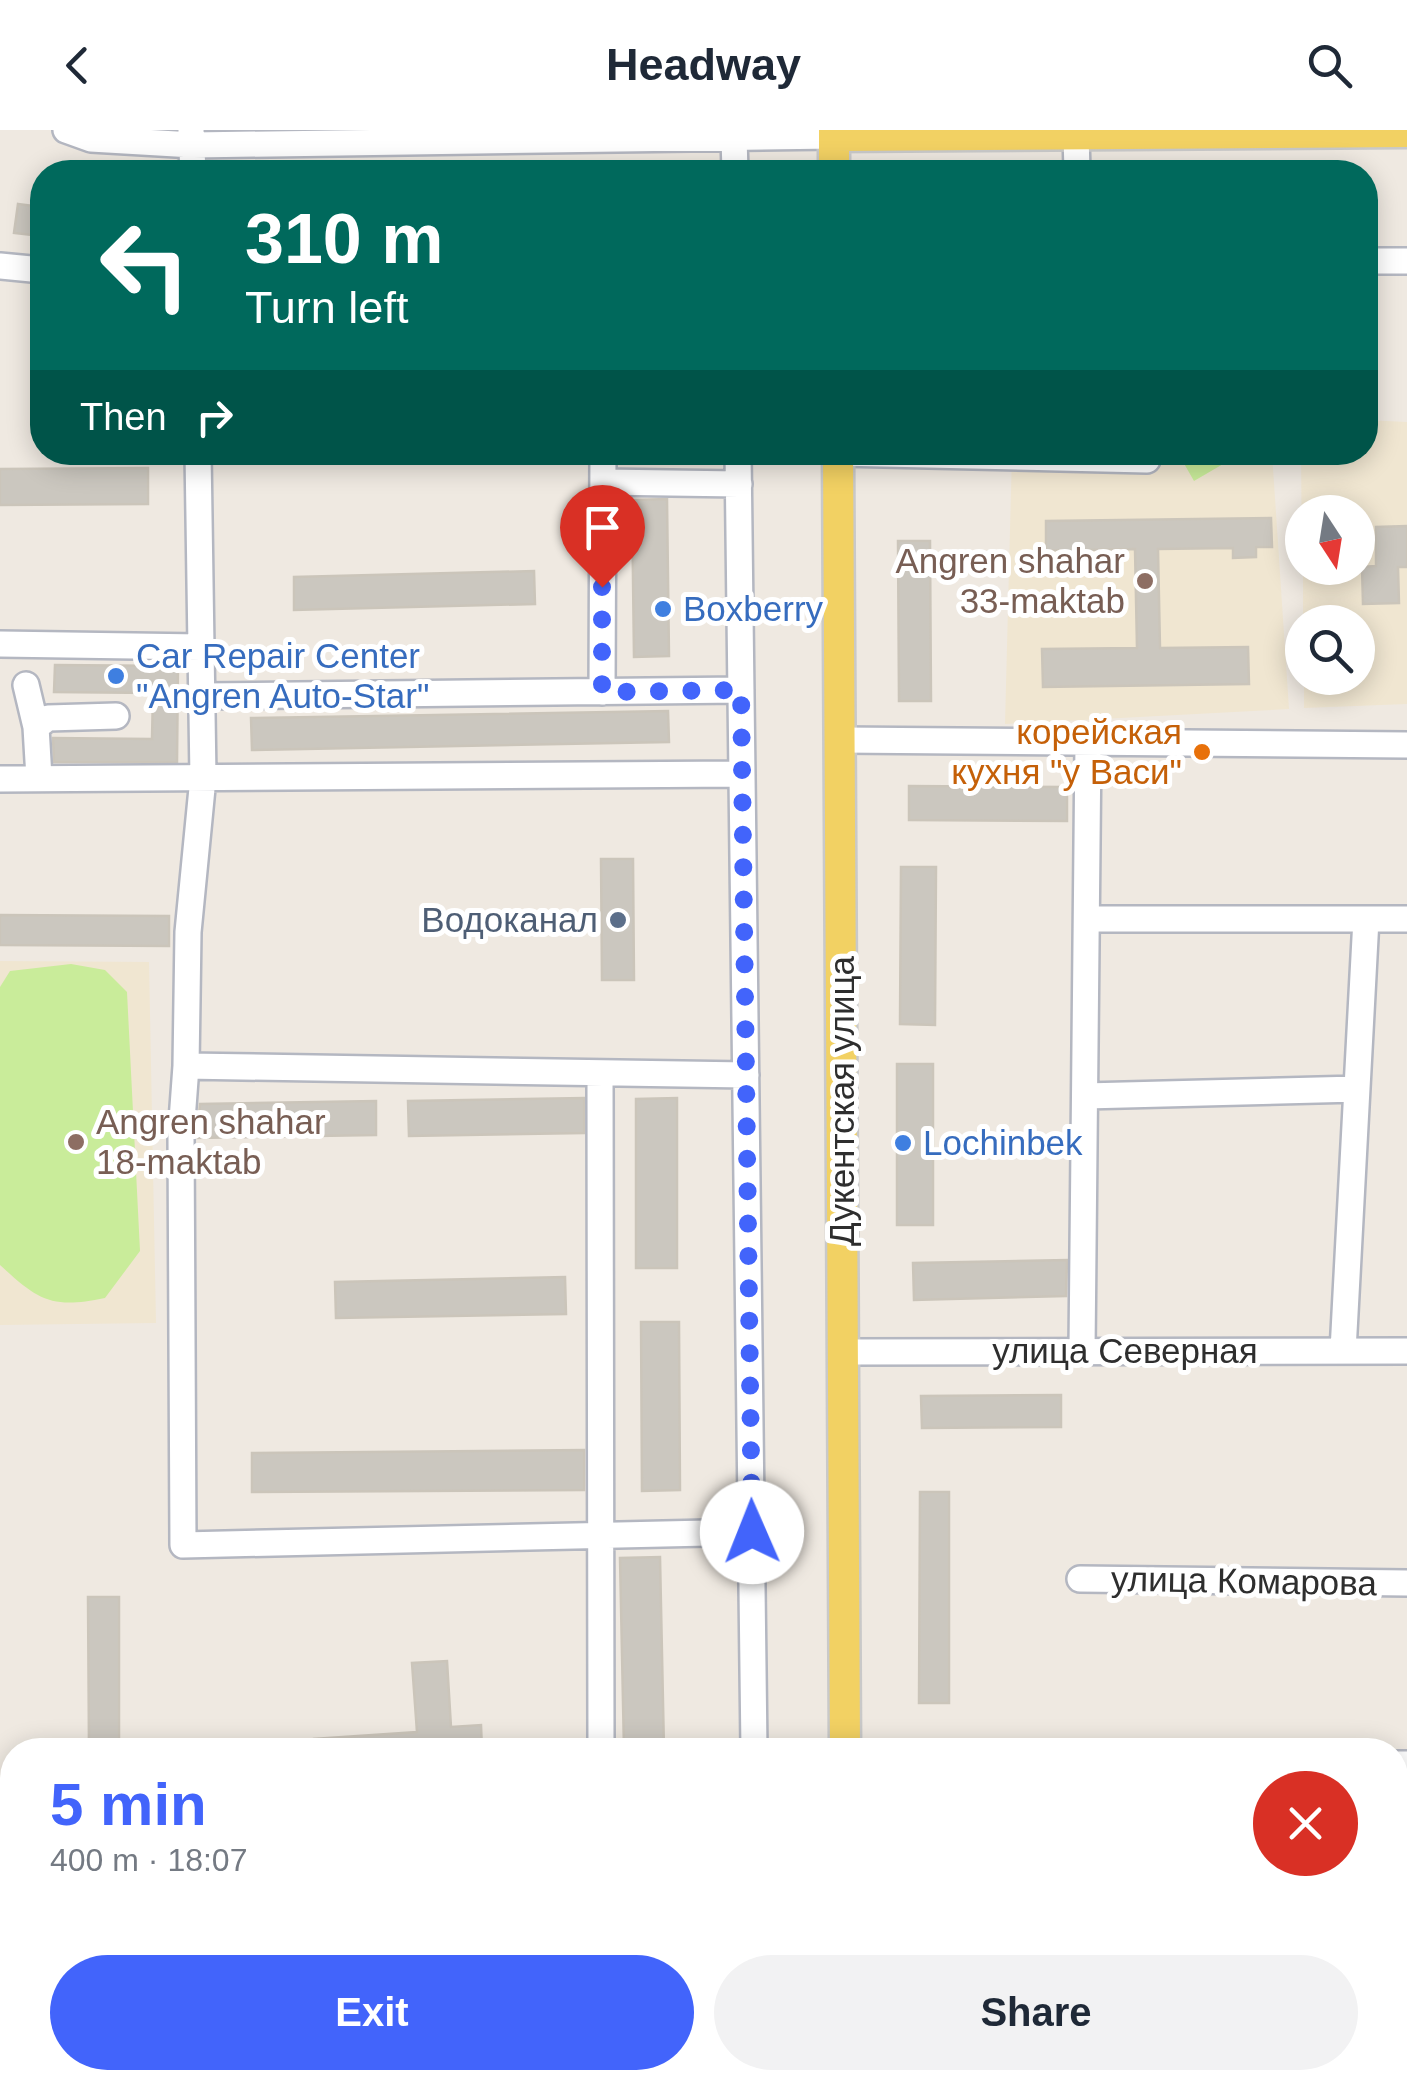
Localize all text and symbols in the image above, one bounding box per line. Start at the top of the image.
icon: back [50,38,105,93]
icon: search [1302,38,1357,93]
text: Headway [606,39,801,90]
icon: left [80,200,210,330]
text: 310 m [245,200,443,278]
text: Turn left [245,282,408,333]
icon: right [187,390,242,445]
text: Then [80,396,167,438]
pin [560,485,645,588]
north arrow [1285,495,1375,585]
map controls [1285,495,1375,695]
icon: arrive [575,500,630,555]
place label: Angren shahar 33-maktab [895,541,1125,620]
marker: Angren shahar 33-maktab [1134,570,1156,592]
place label: Boxberry [683,589,824,628]
marker: Boxberry [652,598,674,620]
button: search [1285,605,1375,695]
place label: Car Repair Center "Angren Auto-Star" [136,636,429,715]
marker: Car Repair Center "Angren Auto-Star" [105,665,127,687]
place label: корейская кухня "у Васи" [951,712,1182,791]
marker: корейская кухня "у Васи" [1191,741,1213,763]
place label: Водоканал [421,900,598,939]
marker: Водоканал [607,909,629,931]
street label: Дукентская улица [822,955,861,1246]
place label: Angren shahar 18-maktab [96,1102,326,1181]
place label: Lochinbek [923,1123,1083,1162]
marker: Angren shahar 18-maktab [65,1131,87,1153]
marker: Lochinbek [892,1132,914,1154]
street label: улица Северная [992,1331,1258,1370]
position arrow [700,1480,804,1584]
street label: улица Комарова [1111,1559,1378,1602]
text: 5 min [50,1771,207,1838]
button: close [1253,1771,1358,1876]
text: 400 m · 18:07 [50,1842,247,1878]
button: Exit [50,1955,694,2070]
button: Share [714,1955,1358,2070]

